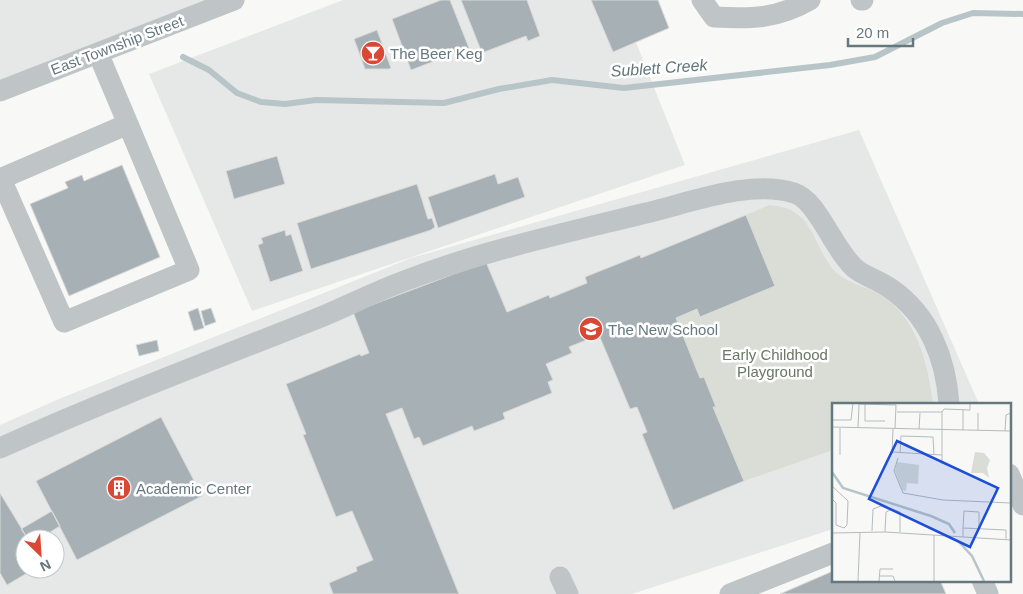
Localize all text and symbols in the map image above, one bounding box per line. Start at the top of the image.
street label: East Township Street [48,12,186,78]
scale bar [848,15,913,47]
text: 20 m [856,24,889,41]
bar icon: The Beer Keg [360,40,386,66]
place label: The Beer Keg [390,45,483,62]
water label: Sublett Creek [610,56,709,80]
school or university icon: The New School [578,316,604,342]
place label: The New School [608,321,718,338]
park label: Early Childhood Playground [722,346,828,380]
inset map [832,403,1010,582]
building icon: Academic Center [106,475,132,501]
place label: Academic Center [136,480,251,497]
north arrow [15,529,65,579]
text: N [38,556,53,575]

